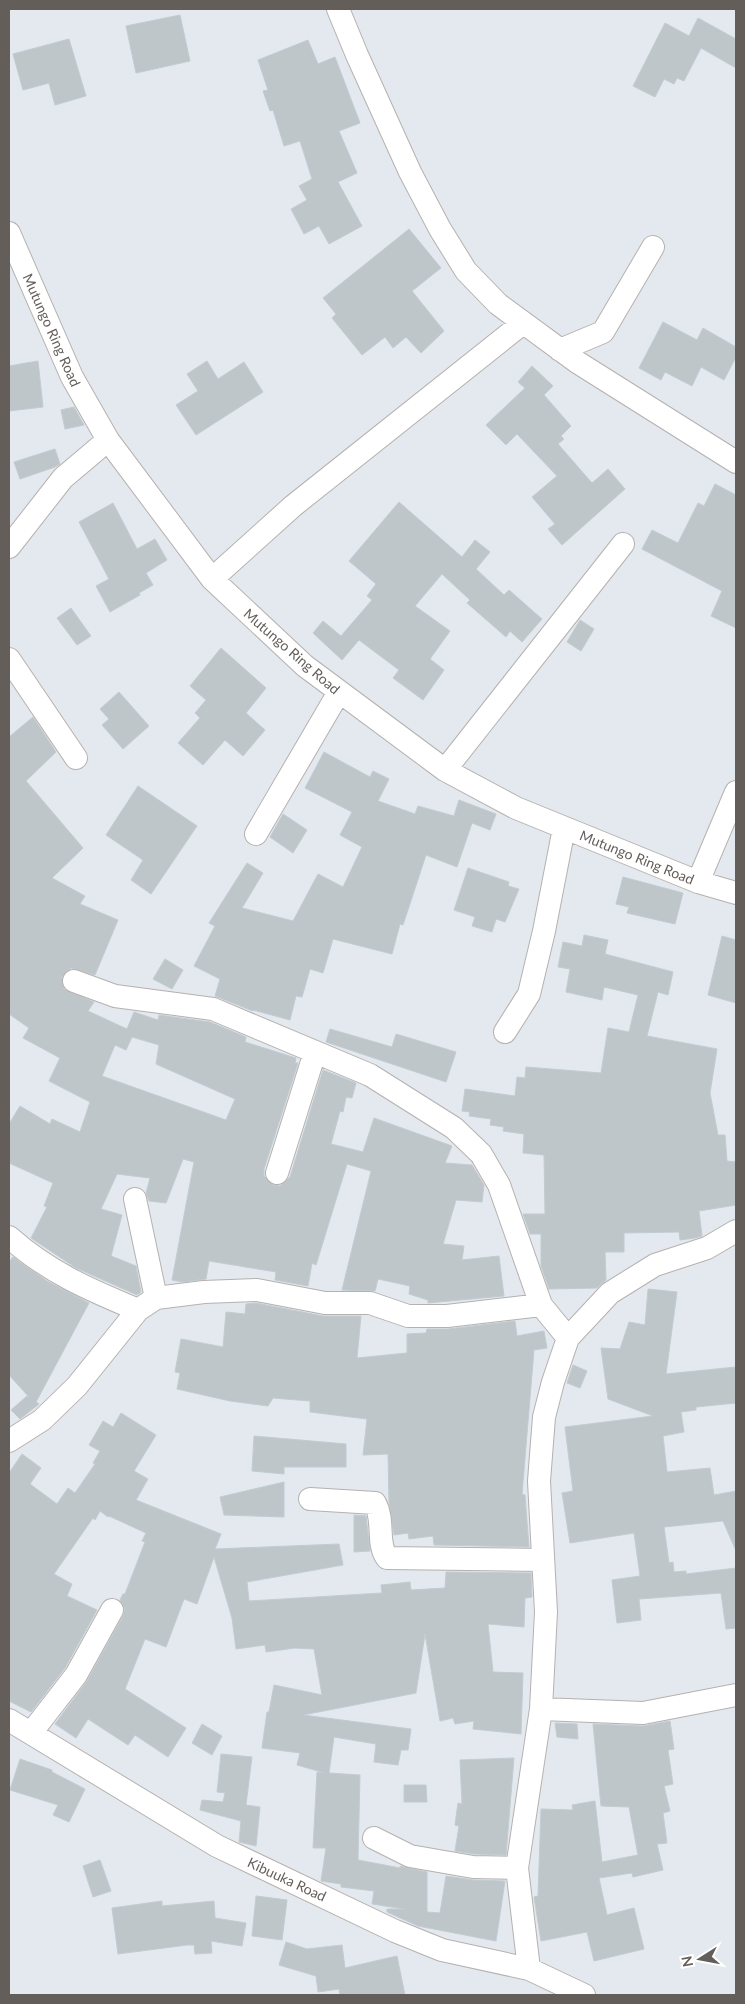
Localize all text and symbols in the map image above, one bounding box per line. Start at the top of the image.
street label: Mutungo Ring Road [19,271,85,389]
street label: Mutungo Ring Road [240,605,344,697]
street label: Mutungo Ring Road [577,826,697,888]
street label: Kibuuka Road [245,1853,329,1905]
north arrow [675,1934,725,1984]
text: N [677,1955,696,1968]

